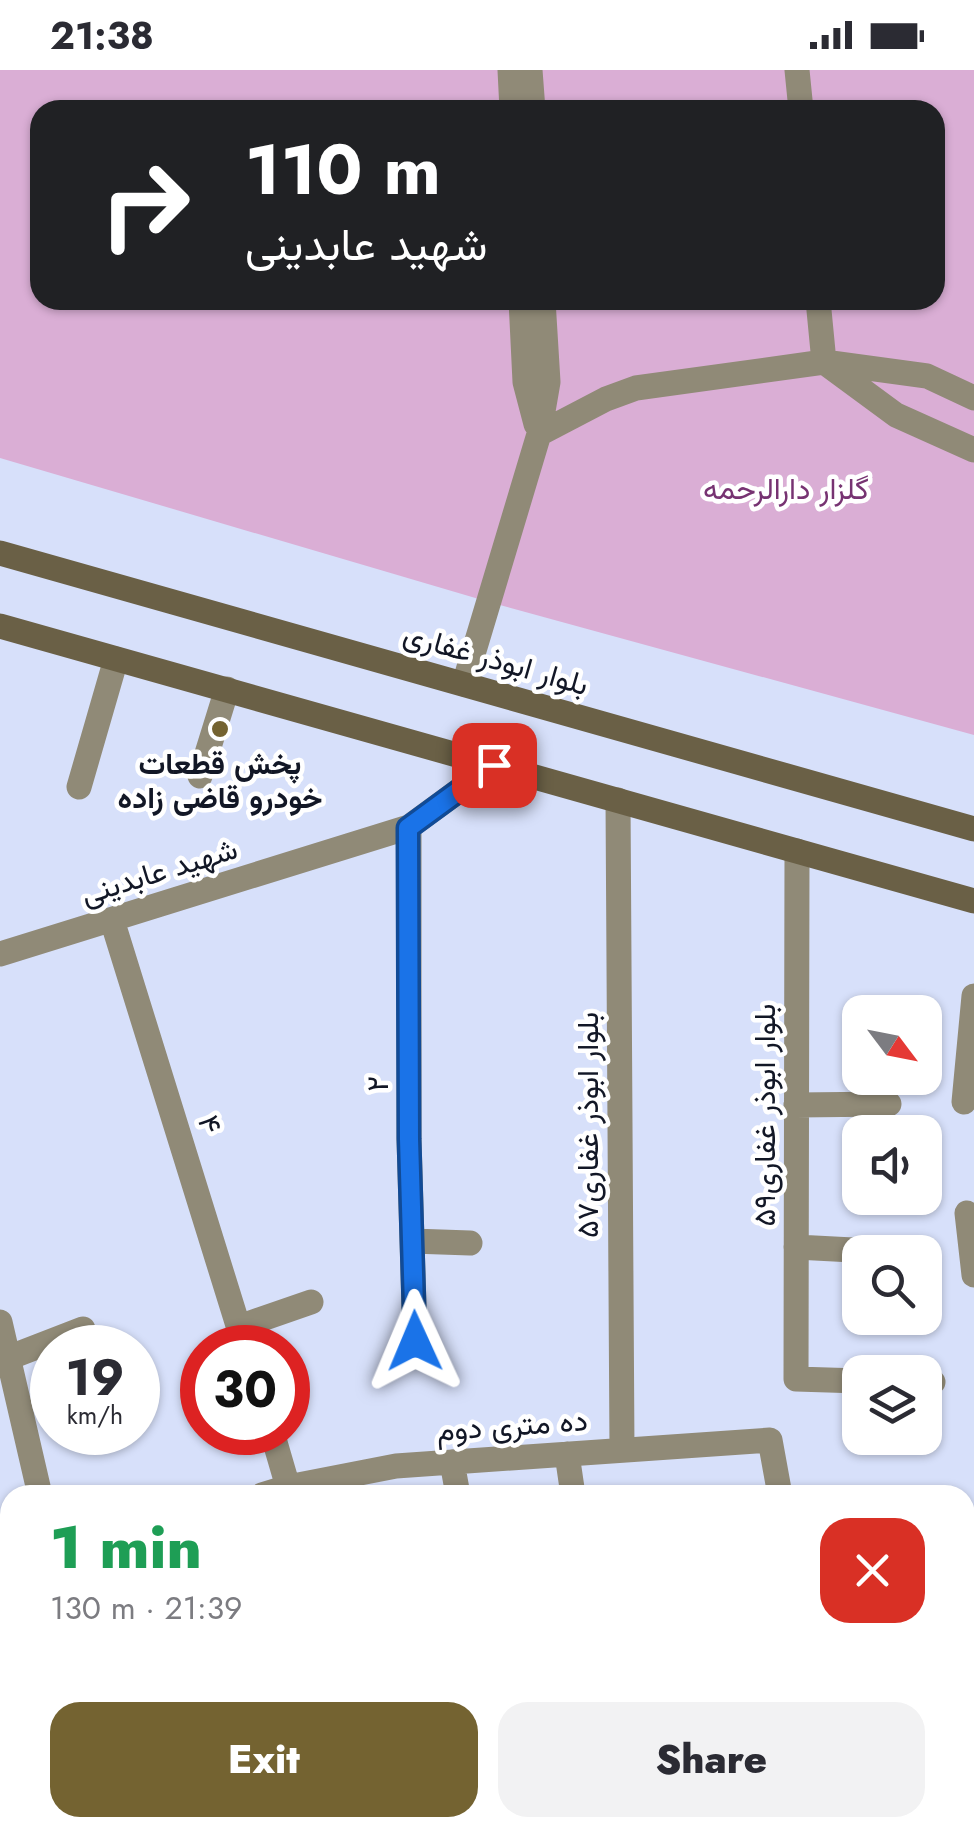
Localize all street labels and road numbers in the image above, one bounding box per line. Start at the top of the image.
street label: بلوار ابوذر غفاری [398,612,594,706]
street label: شهید عابدینی [75,827,243,915]
street label: بلوار ابوذر غفاری۵۹ [743,1004,786,1226]
street label: بلوار ابوذر غفاری۵۷ [566,1012,609,1238]
street label: ۲ [356,1076,399,1092]
street label: ۴ [187,1110,233,1138]
street label: ده متری دوم [435,1398,589,1452]

